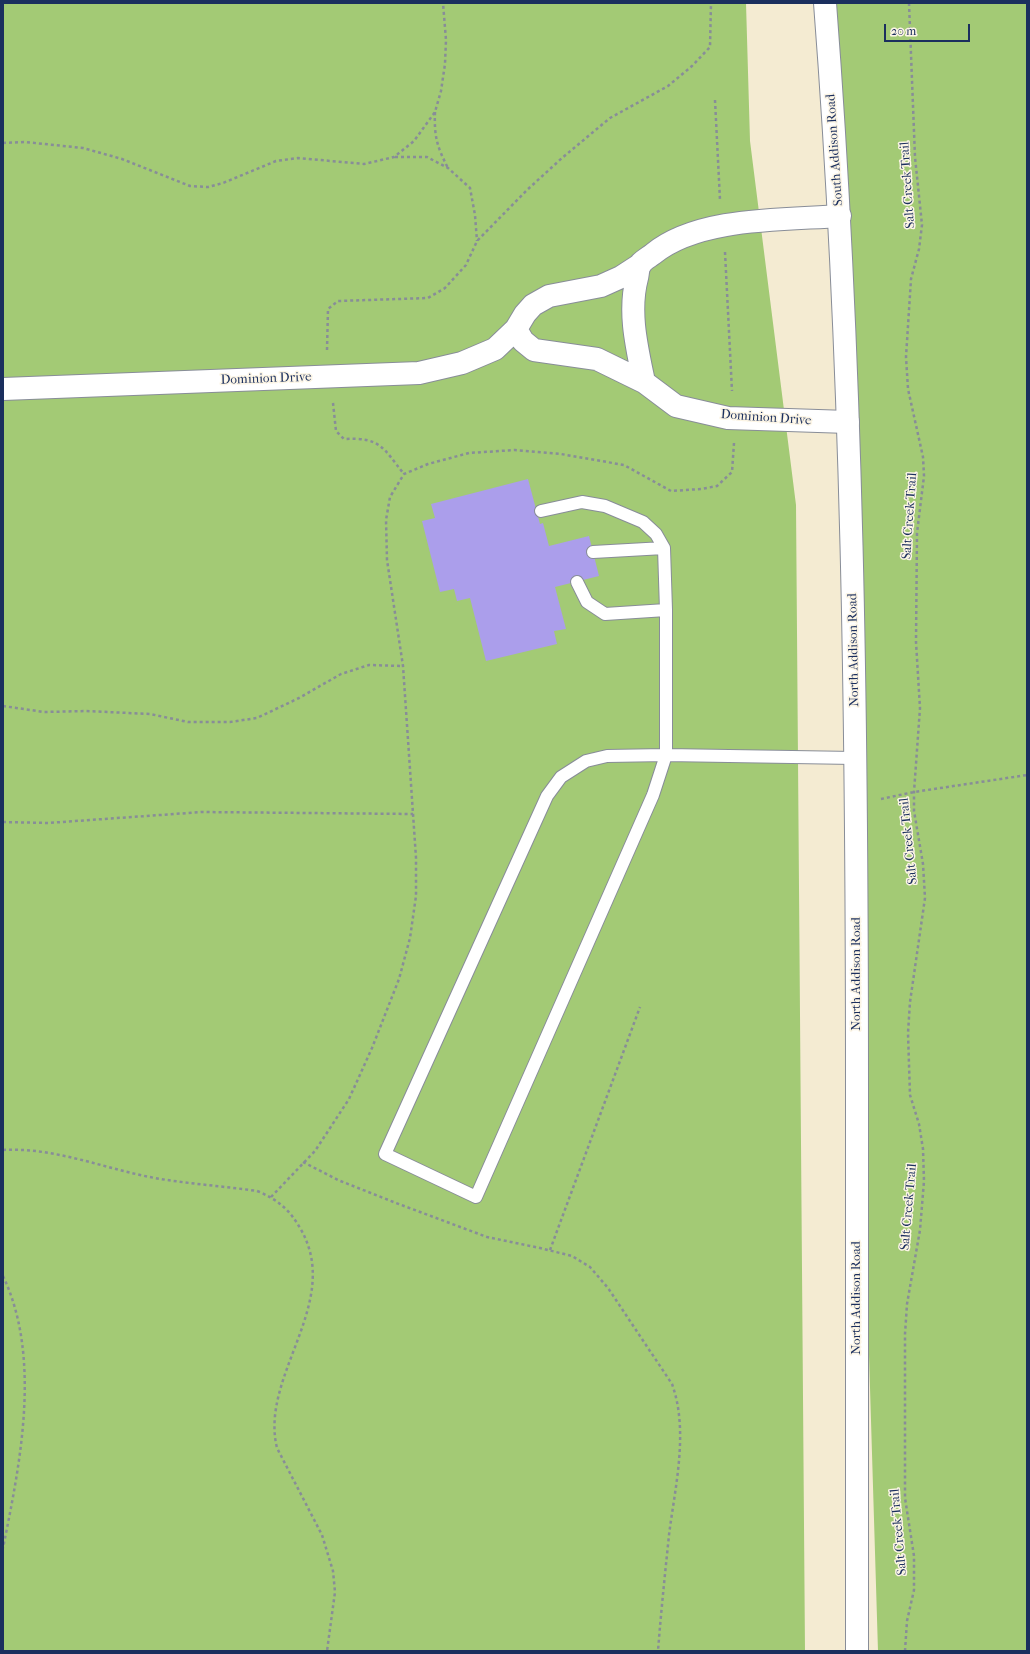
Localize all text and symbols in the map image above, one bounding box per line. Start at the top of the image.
scale bar [886,16,972,42]
text: 20 m [891,24,916,38]
street label: South Addison Road [823,93,847,207]
street label: Salt Creek Trail [897,141,919,229]
street label: Dominion Drive [220,370,312,388]
street label: Dominion Drive [720,407,812,429]
street label: Salt Creek Trail [899,472,921,560]
street label: North Addison Road [845,593,863,707]
street label: Salt Creek Trail [897,797,921,885]
street label: North Addison Road [849,917,865,1031]
street label: Salt Creek Trail [897,1163,921,1251]
street label: North Addison Road [849,1241,865,1355]
street label: Salt Creek Trail [887,1488,911,1576]

